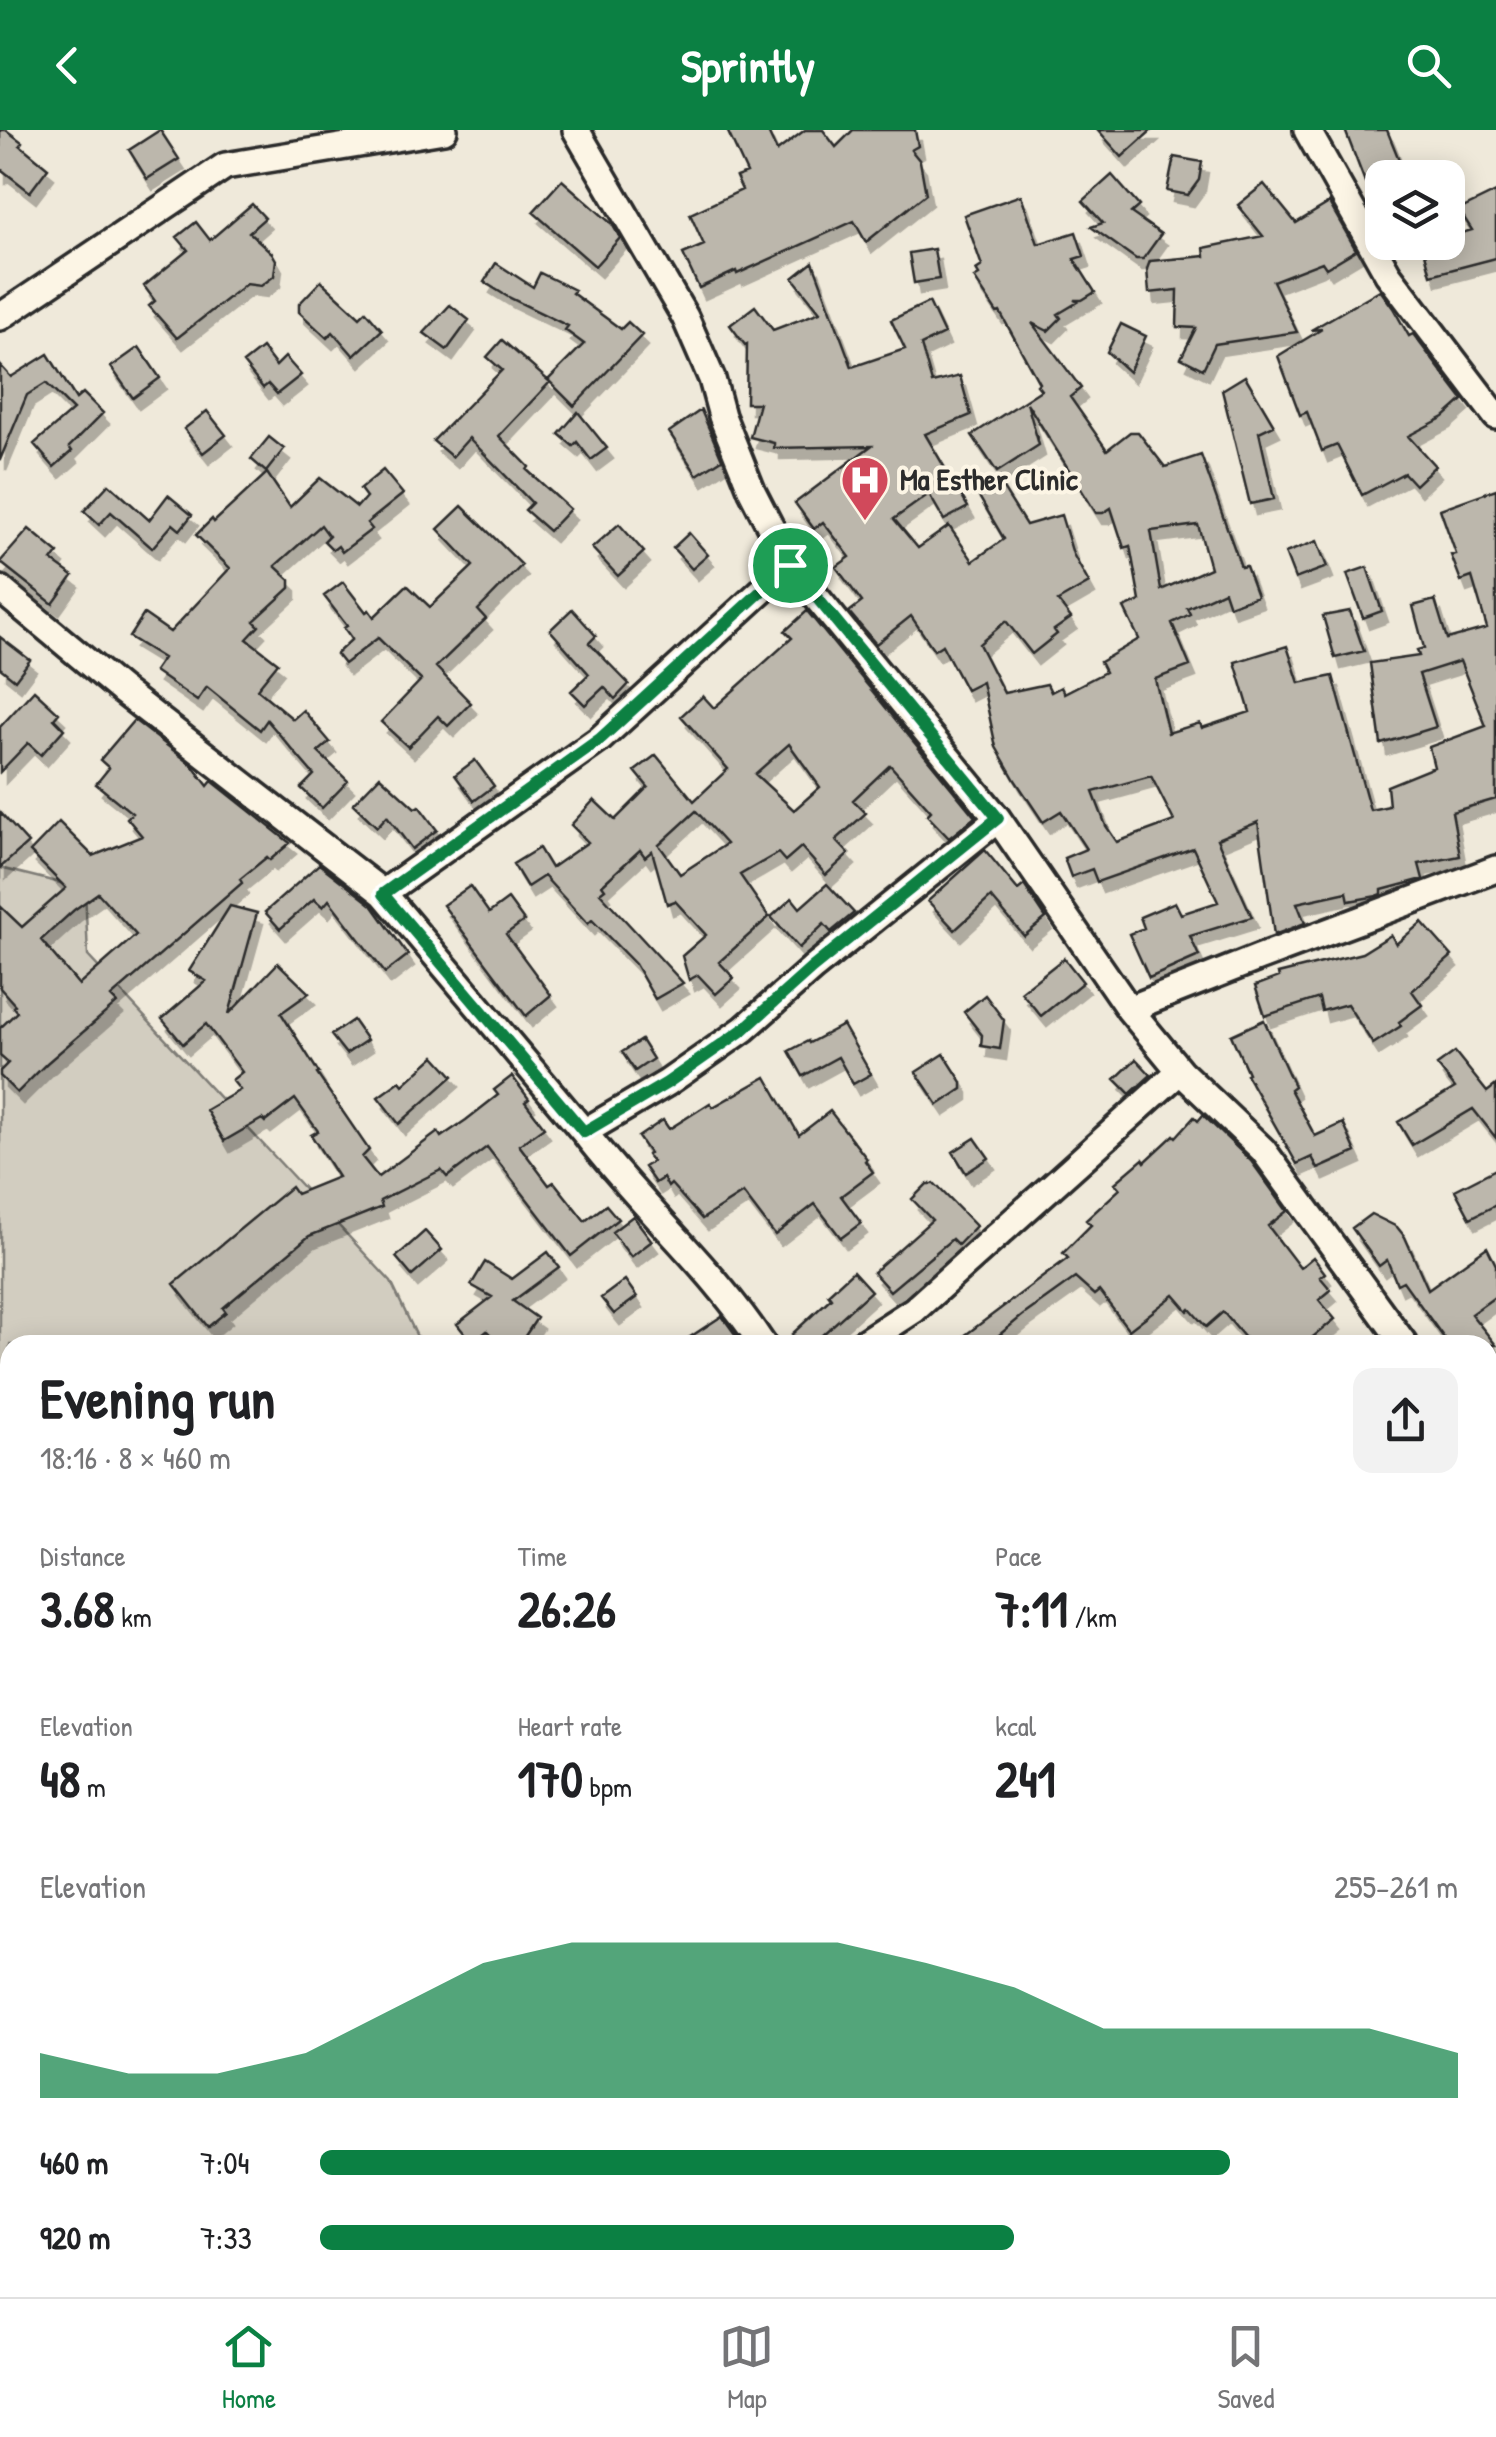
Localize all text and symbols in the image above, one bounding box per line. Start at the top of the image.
text: Sprintly [681,35,815,96]
icon: back [40,38,95,93]
icon: search [1401,38,1456,93]
map controls [1365,160,1465,260]
button: layers [1365,160,1465,260]
hospital icon: Ma Esther Clinic [839,454,891,522]
place label: Ma Esther Clinic [900,459,1078,499]
pin [748,523,833,608]
icon: arrive [763,538,818,593]
text: Evening run [40,1361,275,1435]
button: share [1353,1368,1458,1473]
text: 18:16 · 8 × 460 m [40,1436,231,1479]
text: Distance [40,1537,126,1575]
text: Time [518,1537,567,1575]
text: Pace [995,1537,1042,1575]
text: 3.68 [40,1575,115,1643]
text: 26:26 [518,1575,616,1643]
text: 7:11 [995,1575,1068,1643]
text: km [115,1598,152,1636]
text: /km [1068,1598,1117,1636]
text: Elevation [40,1707,133,1745]
text: Heart rate [518,1707,622,1745]
text: kcal [995,1707,1036,1745]
text: 48 [40,1745,80,1813]
text: 170 [518,1745,583,1813]
text: 241 [995,1745,1056,1813]
text: m [80,1768,106,1806]
text: bpm [583,1768,632,1806]
text: Elevation [40,1865,146,1908]
text: 255–261 m [1334,1865,1458,1908]
text: 460 m [40,2141,108,2184]
text: 7:04 [200,2141,250,2184]
text: 920 m [40,2216,110,2259]
text: 7:33 [200,2216,252,2259]
tab: Home [221,2319,276,2417]
tab: Map [719,2319,774,2417]
tab: Saved [1217,2319,1275,2417]

